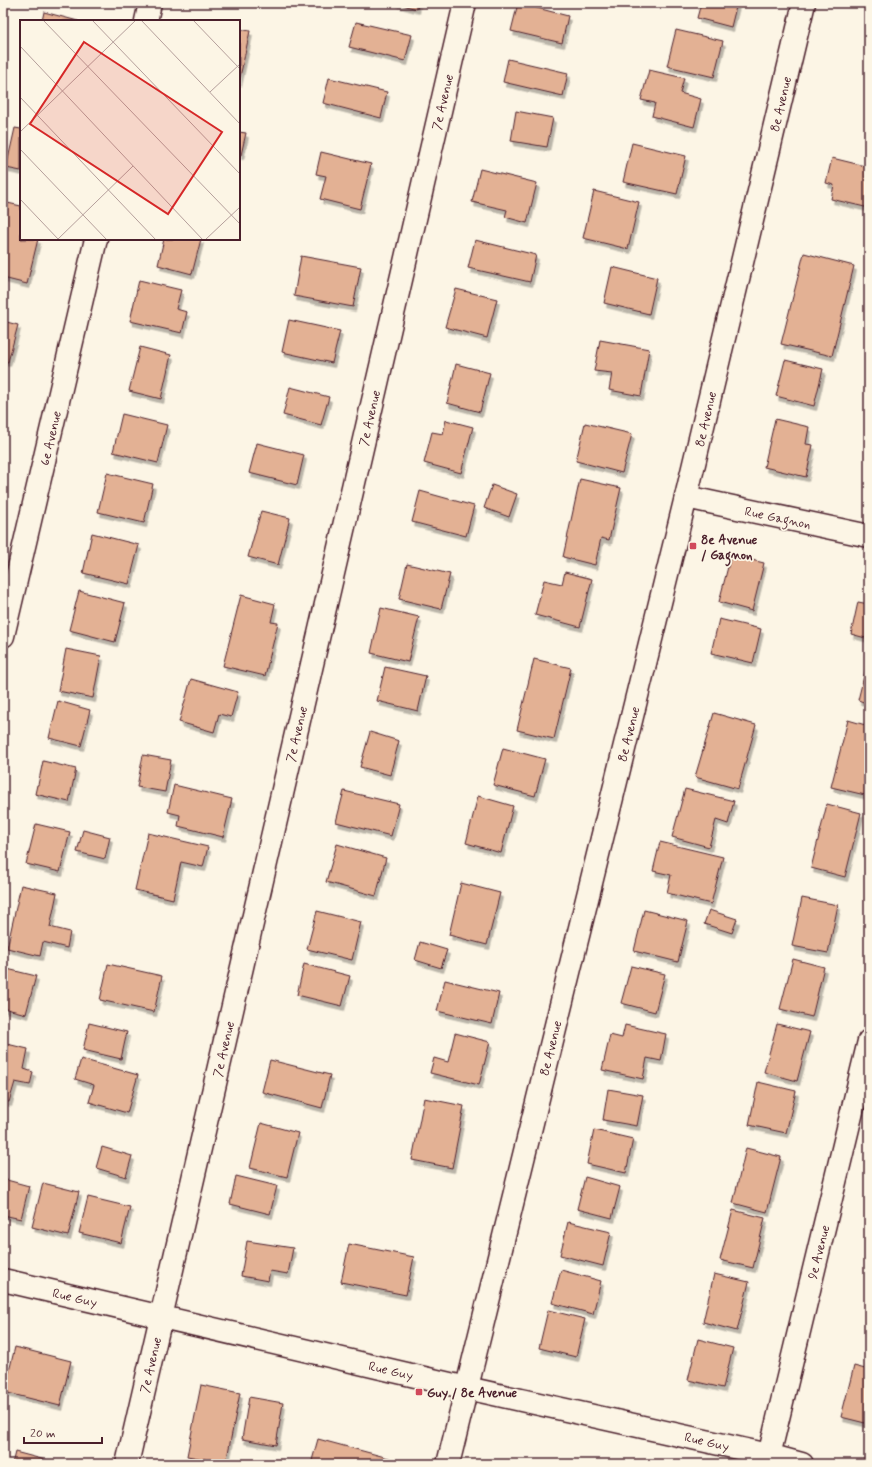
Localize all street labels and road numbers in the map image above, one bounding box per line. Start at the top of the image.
street label: 7e Avenue [429,73,458,132]
street label: 8e Avenue [767,75,796,134]
street label: 7e Avenue [356,389,385,448]
street label: 8e Avenue [692,390,721,449]
street label: 6e Avenue [37,409,66,467]
street label: Rue Gagnon [743,503,812,536]
street label: 7e Avenue [283,705,312,764]
street label: 8e Avenue [614,705,645,764]
street label: 8e Avenue [536,1019,567,1078]
street label: 7e Avenue [210,1020,239,1079]
street label: 9e Avenue [805,1223,834,1281]
street label: Rue Guy [51,1285,99,1312]
street label: 7e Avenue [137,1336,166,1395]
street label: Rue Guy [367,1358,415,1385]
street label: Rue Guy [683,1429,731,1456]

